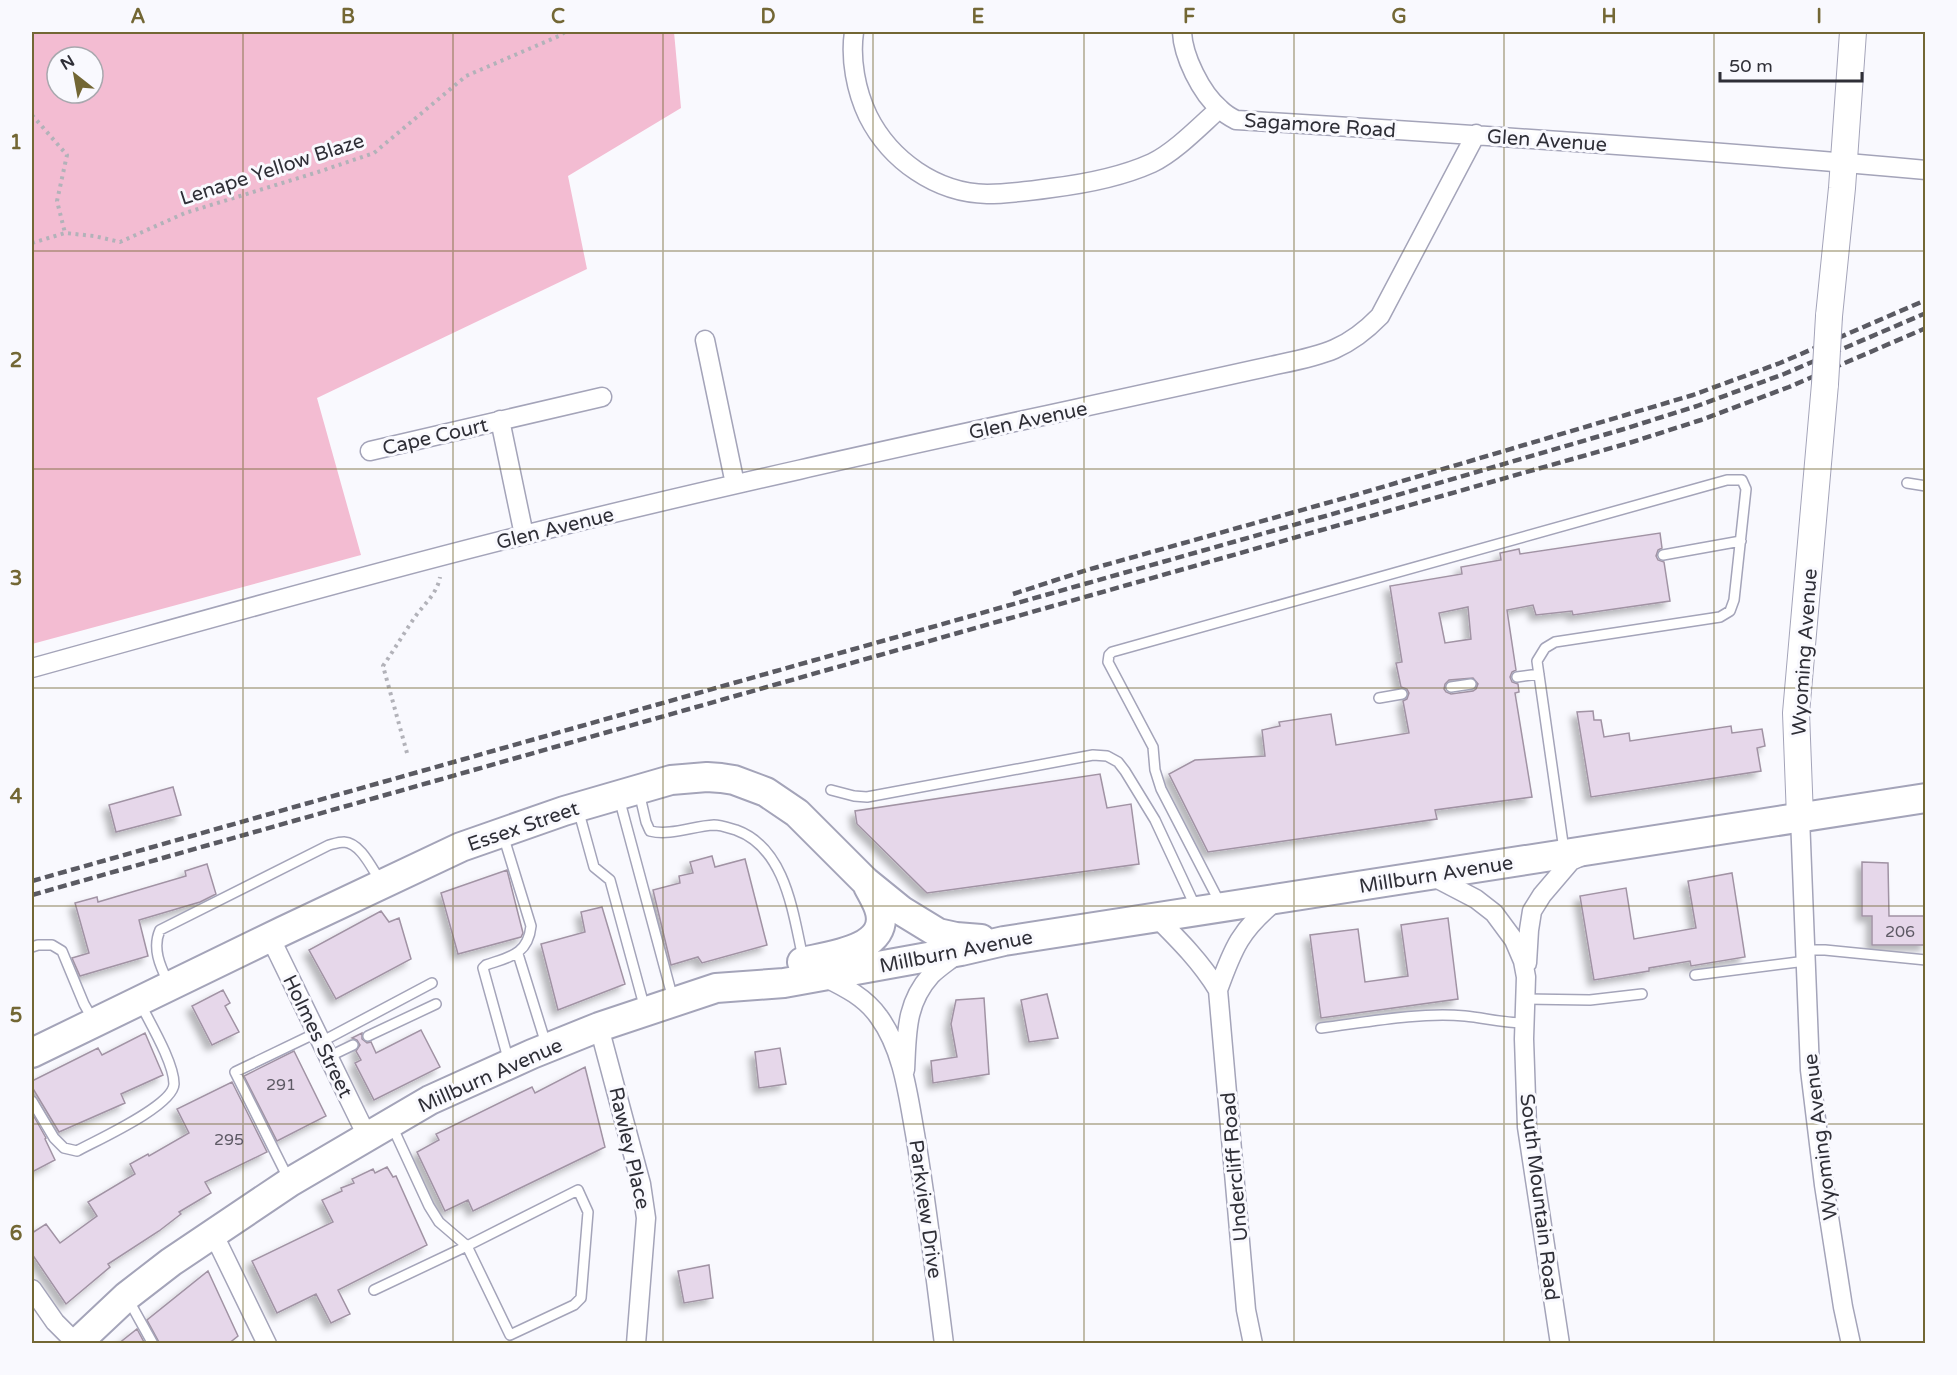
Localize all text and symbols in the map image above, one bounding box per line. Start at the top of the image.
text: A [131,5,146,29]
text: B [341,5,355,29]
text: C [551,5,565,29]
text: D [760,5,776,29]
text: E [972,5,985,29]
text: F [1183,5,1195,29]
text: G [1391,5,1407,29]
text: H [1601,5,1617,29]
text: I [1816,5,1822,29]
north arrow [45,45,105,105]
scale bar [1720,45,1862,83]
text: N [57,51,78,75]
text: 50 m [1729,55,1773,77]
street label: Sagamore Road [1243,109,1397,143]
street label: Glen Avenue [1486,125,1608,157]
street label: Lenape Yellow Blaze [177,129,367,211]
text: 1 [10,131,22,155]
text: 2 [10,349,22,373]
street label: Glen Avenue [967,397,1090,445]
street label: Cape Court [380,413,491,461]
street label: Glen Avenue [494,503,617,555]
text: 3 [10,567,22,591]
street label: Wyoming Avenue [1787,568,1823,737]
text: 4 [10,785,23,809]
street label: Essex Street [464,797,583,857]
street label: Millburn Avenue [1357,851,1515,899]
house number: 206 [1885,922,1915,942]
street label: Millburn Avenue [878,925,1035,979]
street label: Holmes Street [277,971,357,1102]
text: 5 [10,1004,22,1028]
street label: Millburn Avenue [415,1033,566,1118]
street label: Wyoming Avenue [1799,1052,1843,1222]
house number: 291 [266,1075,296,1095]
street label: Rawley Place [603,1085,655,1212]
street label: Undercliff Road [1217,1091,1253,1243]
street label: South Mountain Road [1514,1092,1564,1302]
house number: 295 [214,1130,244,1150]
street label: Parkview Drive [903,1138,947,1280]
text: 6 [10,1222,22,1246]

